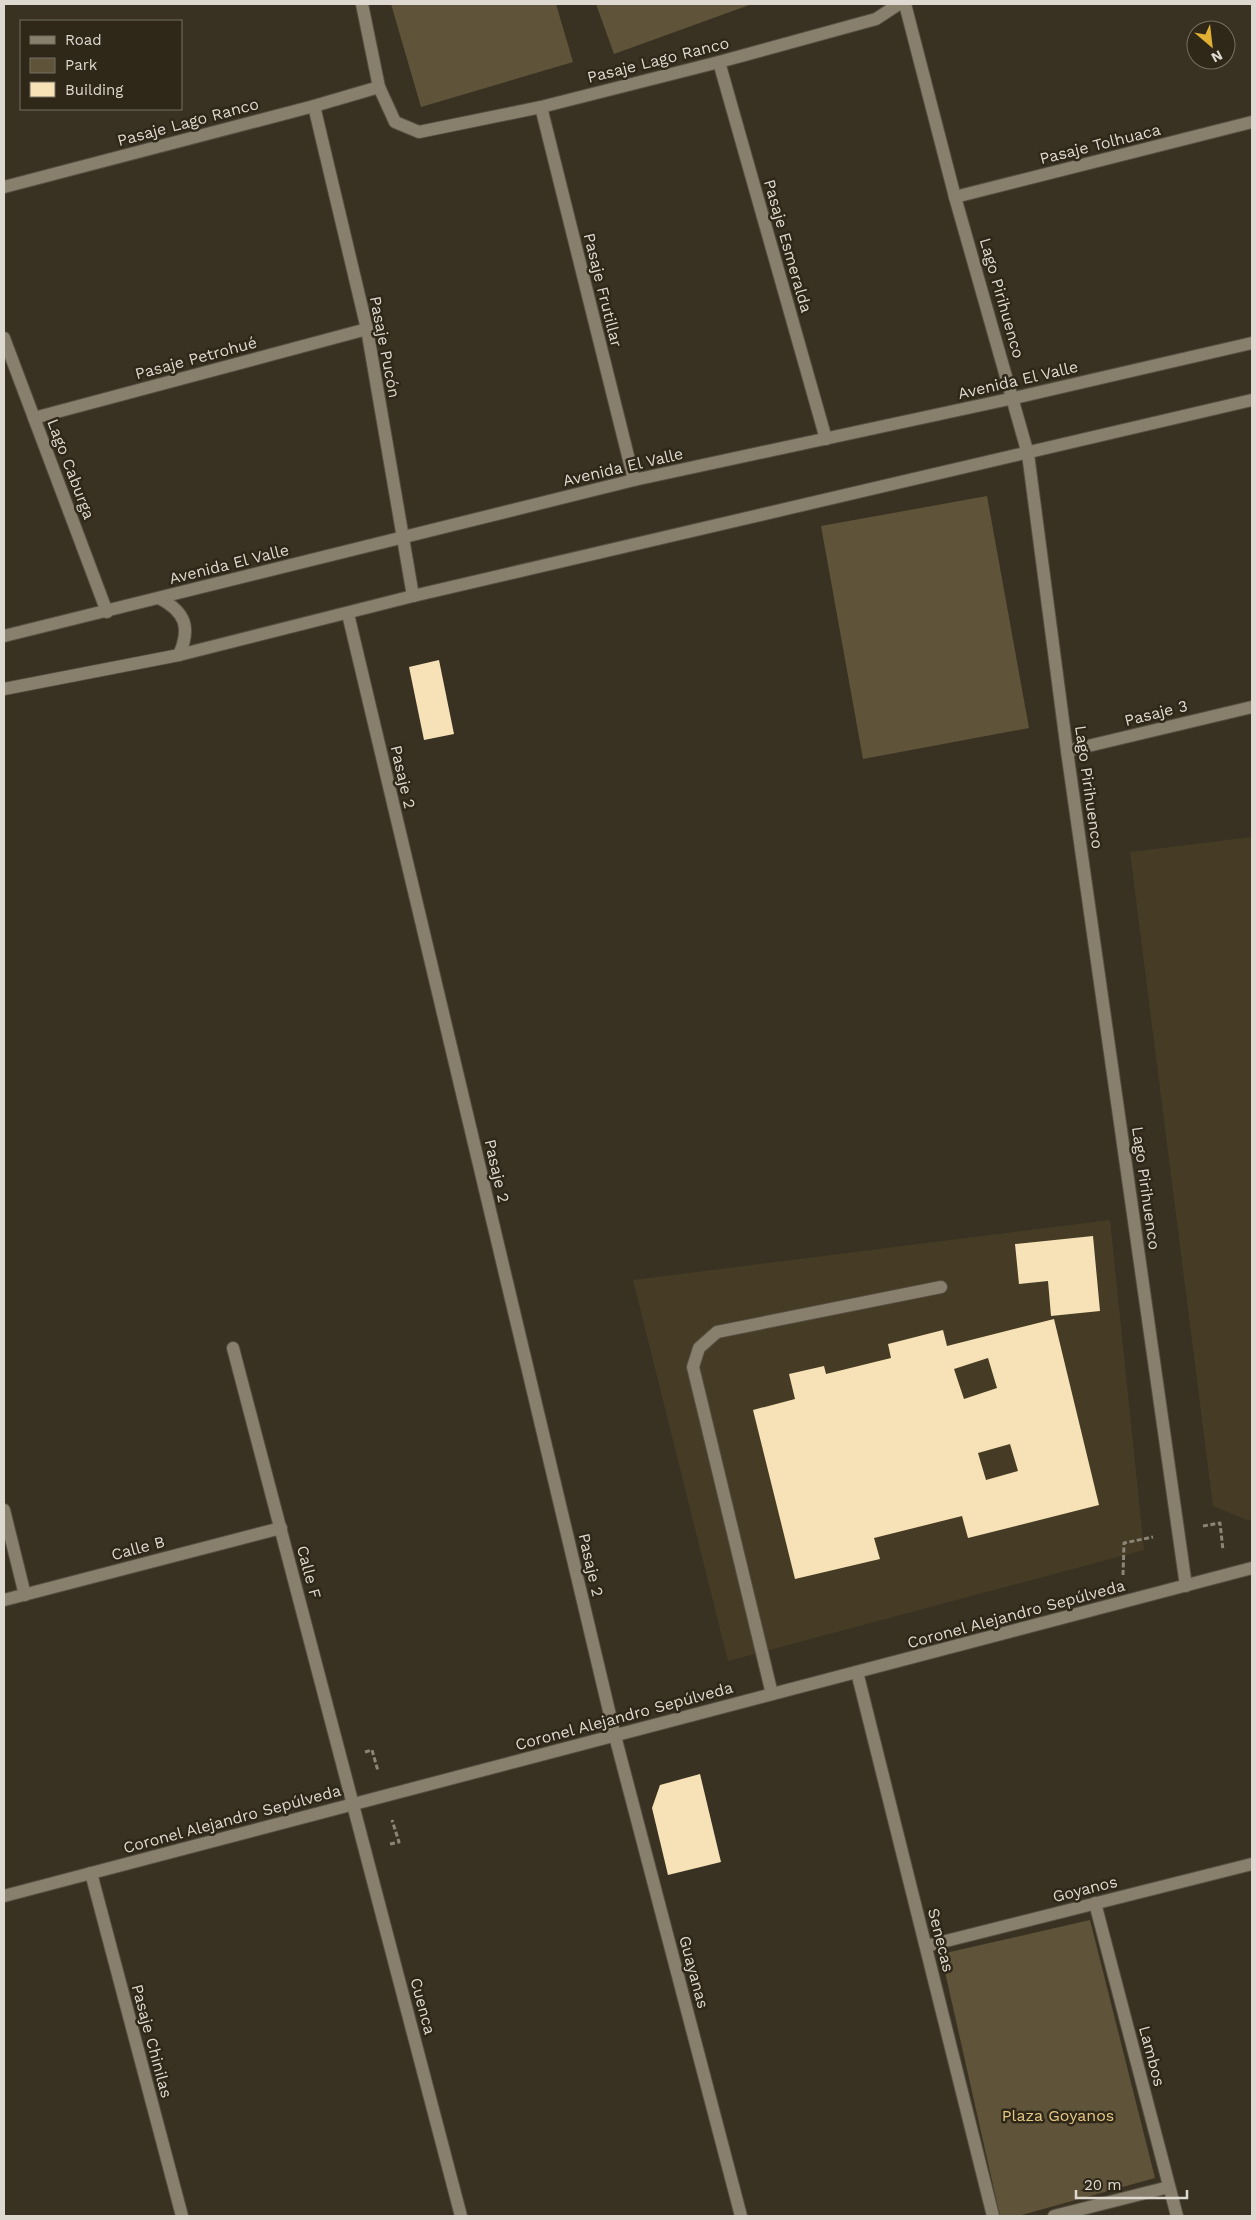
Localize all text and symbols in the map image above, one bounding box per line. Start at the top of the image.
legend [20,20,182,110]
north arrow [1186,20,1236,70]
text: Road [65,31,102,49]
street label: Pasaje Lago Ranco [585,33,731,87]
text: N [1209,47,1225,66]
text: Park [65,56,98,74]
text: Building [65,81,123,99]
street label: Pasaje Lago Ranco [115,94,261,150]
street label: Pasaje Tolhuaca [1038,120,1162,168]
street label: Pasaje Esmeralda [760,177,816,315]
street label: Pasaje Frutillar [580,231,626,350]
street label: Lago Pirihuenco [976,236,1028,360]
street label: Pasaje Pucón [366,294,404,400]
street label: Pasaje Petrohué [133,333,259,383]
street label: Avenida El Valle [956,357,1080,403]
street label: Lago Caburga [43,416,99,522]
street label: Avenida El Valle [561,444,685,490]
street label: Avenida El Valle [167,540,291,588]
street label: Pasaje 3 [1122,696,1190,730]
street label: Lago Pirihuenco [1071,724,1107,850]
street label: Pasaje 2 [386,743,420,811]
street label: Lago Pirihuenco [1128,1125,1164,1251]
street label: Pasaje 2 [480,1137,514,1205]
street label: Pasaje 2 [574,1531,608,1599]
street label: Calle B [109,1532,167,1564]
street label: Calle F [293,1543,325,1601]
street label: Coronel Alejandro Sepúlveda [905,1576,1127,1652]
street label: Coronel Alejandro Sepúlveda [513,1678,735,1754]
street label: Coronel Alejandro Sepúlveda [121,1781,343,1857]
street label: Goyanos [1051,1872,1119,1906]
street label: Senecas [924,1906,958,1974]
street label: Guayanas [675,1934,713,2010]
street label: Cuenca [406,1976,440,2036]
street label: Pasaje Chinilas [128,1982,176,2100]
street label: Lambos [1135,2024,1169,2088]
park label: Plaza Goyanos [1002,2106,1114,2125]
scale bar [1076,2168,1187,2200]
text: 20 m [1084,2176,1122,2194]

